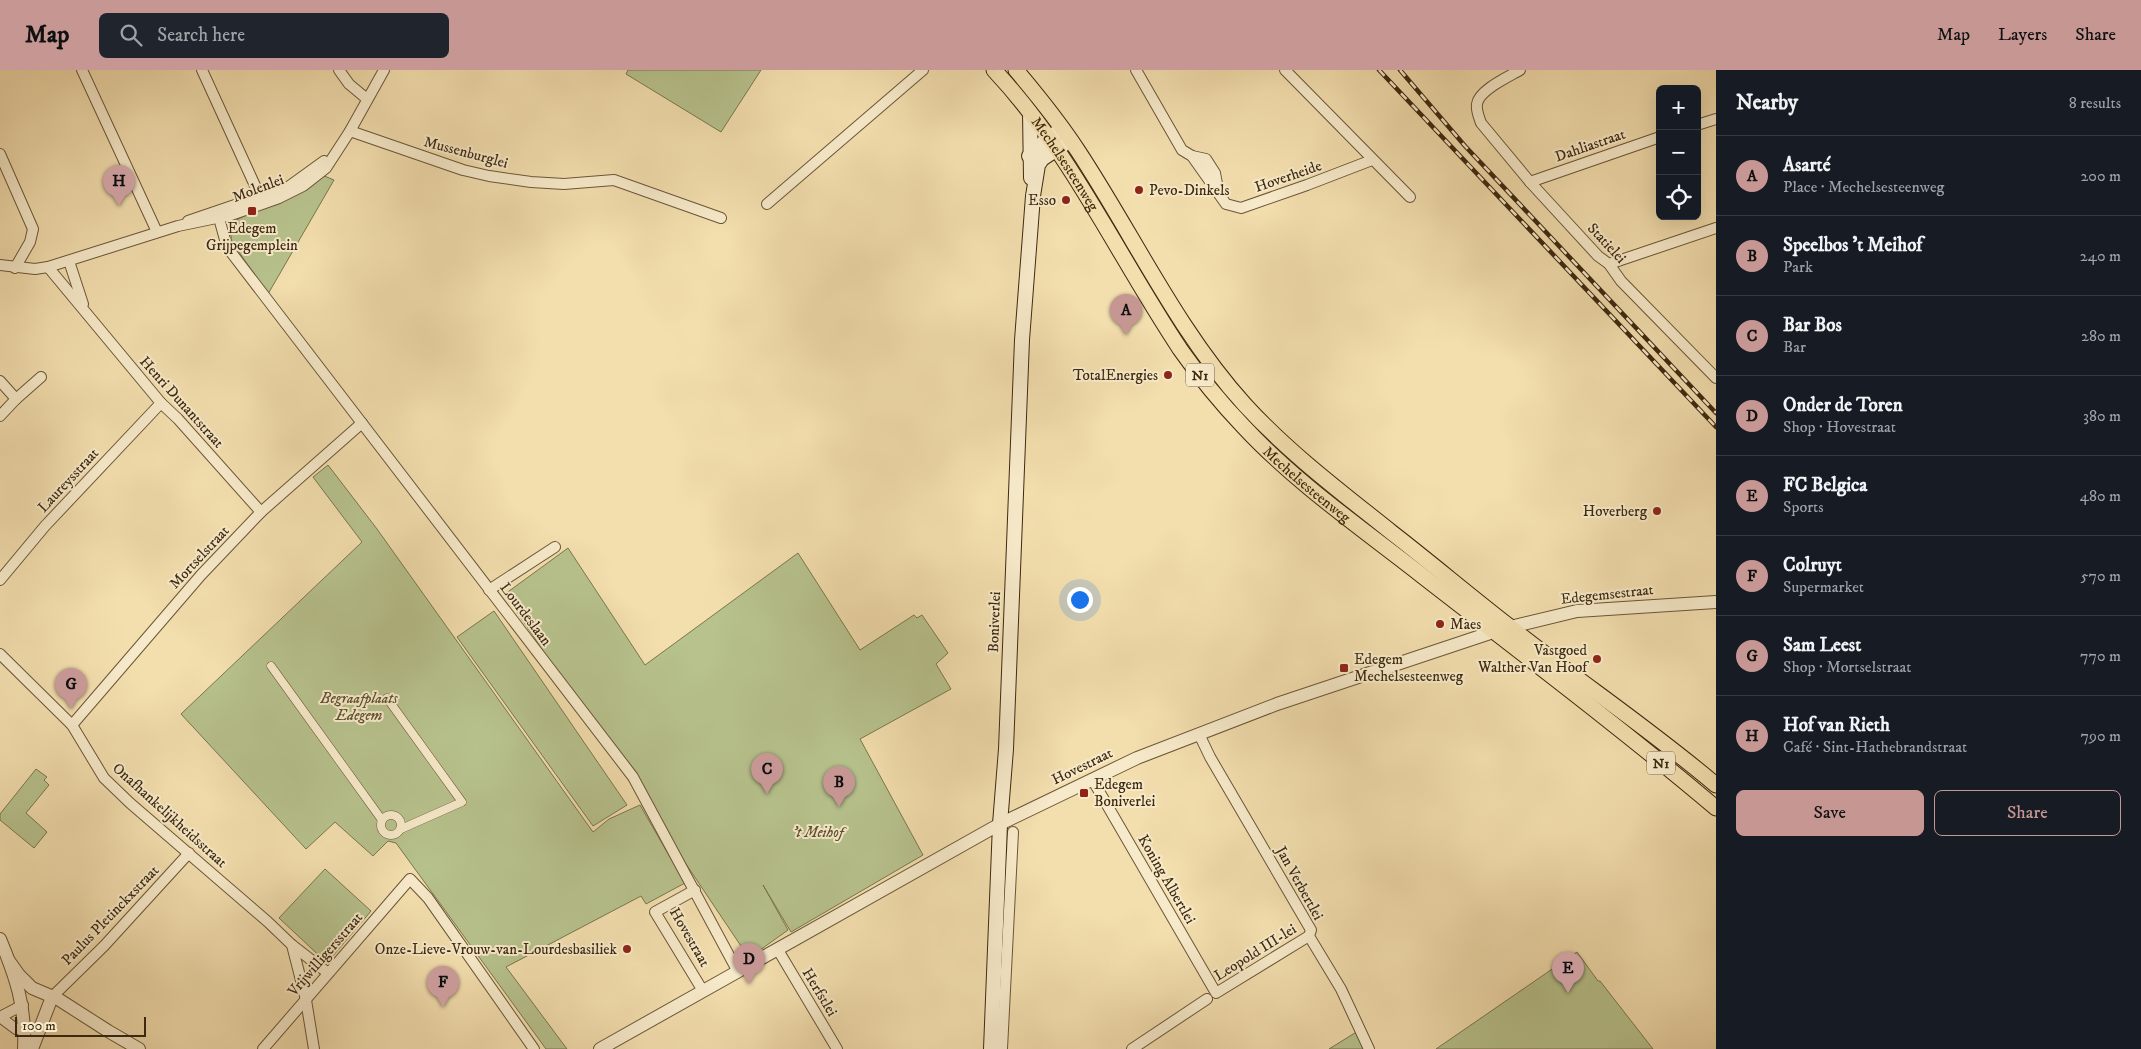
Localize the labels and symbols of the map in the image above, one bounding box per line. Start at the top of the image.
street label: Mechelsesteenweg [1027,113,1103,215]
street label: Dahliastraat [1553,125,1628,166]
street label: Mussenburglei [422,132,510,173]
street label: Hoverheide [1252,156,1324,197]
pin: H [103,165,135,206]
street label: Molenlei [230,170,287,207]
place label: Pevo-Dinkels [1149,181,1230,200]
marker: Pevo-Dinkels [1133,184,1145,196]
place label: Esso [1028,191,1056,210]
marker: Esso [1060,194,1072,206]
marker: Edegem Grijpegemplein [246,205,258,217]
place label: Edegem Grijpegemplein [206,219,298,255]
street label: Statielei [1583,219,1630,268]
pin: A [1110,294,1142,335]
street label: Henri Dunantstraat [135,352,228,452]
road number: N1 [1186,364,1214,386]
place label: TotalEnergies [1073,366,1158,385]
marker: TotalEnergies [1162,369,1174,381]
street label: Mechelsesteenweg [1259,442,1355,528]
street label: Laureysstraat [34,444,103,517]
place label: Hoverberg [1583,502,1648,521]
marker: Hoverberg [1651,505,1663,517]
street label: Mortselstraat [165,522,234,593]
street label: Lourdeslaan [496,579,556,650]
street label: Edegemsestraat [1560,580,1655,609]
your location [1067,587,1093,613]
street label: Boniverlei [984,591,1005,653]
place label: Maes [1450,615,1481,634]
marker: Maes [1434,618,1446,630]
place label: Vastgoed Walther Van Hoof [1477,641,1589,677]
place label: Edegem Mechelsesteenweg [1354,650,1464,686]
marker: Vastgoed Walther Van Hoof [1591,653,1603,665]
marker: Edegem Mechelsesteenweg [1338,662,1350,674]
pin: G [55,668,87,709]
park label: Begraafplaats Edegem [320,689,398,725]
street label: Hovestraat [1049,743,1116,789]
road number: N1 [1647,751,1675,774]
pin: C [751,753,783,794]
street label: Onafhankelijkheidsstraat [108,759,231,872]
pin: B [823,766,855,807]
place label: Edegem Boniverlei [1094,775,1155,811]
marker: Edegem Boniverlei [1078,787,1090,799]
park label: 't Meihof [792,823,848,842]
street label: Koning Albertlei [1133,831,1200,927]
street label: Jan Verbertlei [1270,841,1328,924]
street label: Paulus Pletinckxstraat [58,861,163,970]
street label: Hovestraat [665,904,714,970]
street label: Vrijwilligersstraat [283,908,367,1001]
street label: Leopold III-lei [1211,920,1300,985]
place label: Onze-Lieve-Vrouw-van-Lourdesbasiliek [375,940,618,959]
marker: Onze-Lieve-Vrouw-van-Lourdesbasiliek [621,943,633,955]
pin: D [733,943,765,984]
pin: E [1552,952,1584,993]
street label: Herfstlei [798,965,842,1020]
pin: F [427,966,459,1007]
scale bar [15,1014,146,1037]

